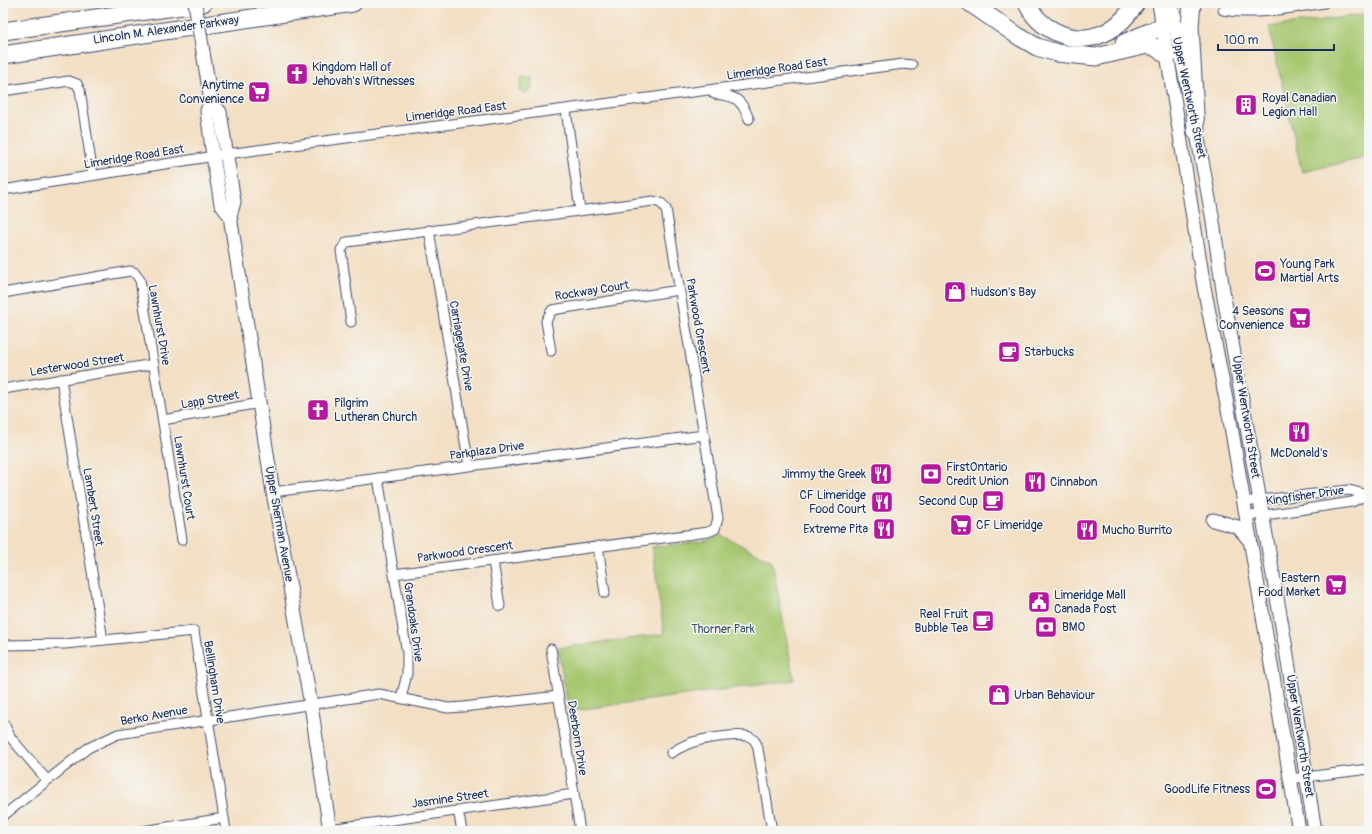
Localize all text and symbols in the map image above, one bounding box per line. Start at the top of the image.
street label: Lincoln M. Alexander Parkway [92,12,240,48]
scale bar [1218,26,1334,52]
text: 100 m [1224,33,1259,48]
street label: Upper Wentworth Street [1169,36,1209,160]
street label: Limeridge Road East [726,54,828,83]
place label: Kingdom Hall of Jehovah's Witnesses [312,60,415,89]
church icon: Kingdom Hall of Jehovah's Witnesses [284,61,310,87]
place label: Anytime Convenience [179,78,244,107]
supermarket icon: Anytime Convenience [246,79,272,105]
place label: Royal Canadian Legion Hall [1262,91,1337,120]
building icon: Royal Canadian Legion Hall [1233,92,1259,118]
street label: Limeridge Road East [405,98,507,126]
street label: Limeridge Road East [83,142,185,172]
place label: Young Park Martial Arts [1279,257,1339,286]
sports icon: Young Park Martial Arts [1252,258,1278,284]
street label: Parkwood Crescent [682,277,714,375]
street label: Rockway Court [554,278,630,304]
shop icon: Hudson's Bay [942,279,968,305]
street label: Lawnhurst Drive [145,284,173,367]
place label: Hudson's Bay [970,285,1036,300]
street label: Carriagegate Drive [446,300,476,392]
place label: 4 Seasons Convenience [1219,304,1285,333]
supermarket icon: 4 Seasons Convenience [1287,305,1313,331]
cafe icon: Starbucks [996,339,1022,365]
place label: Starbucks [1024,345,1075,360]
street label: Lesterwood Street [29,350,125,380]
street label: Upper Wentworth Street [1229,355,1263,480]
street label: Lapp Street [180,387,240,412]
place label: Pilgrim Lutheran Church [334,396,418,425]
church icon: Pilgrim Lutheran Church [305,397,331,423]
restaurant icon: McDonald's [1286,419,1312,445]
street label: Lawnhurst Court [170,435,198,521]
street label: Parkplaza Drive [449,438,525,464]
place label: McDonald's [1270,446,1328,461]
place label: FirstOntario Credit Union [946,460,1009,489]
restaurant icon: Jimmy the Greek [868,461,894,487]
bank icon: FirstOntario Credit Union [918,461,944,487]
street label: Upper Sherman Avenue [261,465,297,583]
street label: Lambert Street [79,467,107,547]
place label: Jimmy the Greek [782,467,866,482]
restaurant icon: Cinnabon [1022,469,1048,495]
place label: Cinnabon [1050,475,1098,490]
street label: Kingfisher Drive [1265,483,1345,509]
place label: CF Limeridge Food Court [799,488,866,517]
cafe icon: Second Cup [980,488,1006,514]
restaurant icon: CF Limeridge Food Court [869,489,895,515]
place label: Second Cup [918,494,978,509]
supermarket icon: CF Limeridge [948,512,974,538]
restaurant icon: Extreme Pita [871,516,897,542]
restaurant icon: Mucho Burrito [1074,517,1100,543]
place label: CF Limeridge [976,518,1043,533]
place label: Extreme Pita [803,522,868,537]
place label: Mucho Burrito [1102,523,1173,538]
street label: Parkwood Crescent [416,538,514,566]
place label: Eastern Food Market [1258,571,1320,600]
supermarket icon: Eastern Food Market [1323,572,1349,598]
street label: Grandoaks Drive [400,581,426,663]
place label: Limeridge Mall Canada Post [1054,588,1126,617]
public building icon: Limeridge Mall Canada Post [1026,589,1052,615]
place label: Real Fruit Bubble Tea [915,607,968,636]
cafe icon: Real Fruit Bubble Tea [970,608,996,634]
bank icon: BMO [1033,614,1059,640]
place label: BMO [1062,620,1085,635]
park label: Thorner Park [691,622,755,637]
street label: Bellingham Drive [200,640,228,724]
street label: Upper Wentworth Street [1283,674,1317,799]
shop icon: Urban Behaviour [986,682,1012,708]
place label: Urban Behaviour [1014,688,1096,703]
street label: Deerborn Drive [564,700,590,776]
street label: Berko Avenue [119,703,189,729]
sports icon: GoodLife Fitness [1253,776,1279,802]
place label: GoodLife Fitness [1164,782,1251,797]
street label: Jasmine Street [411,786,489,812]

